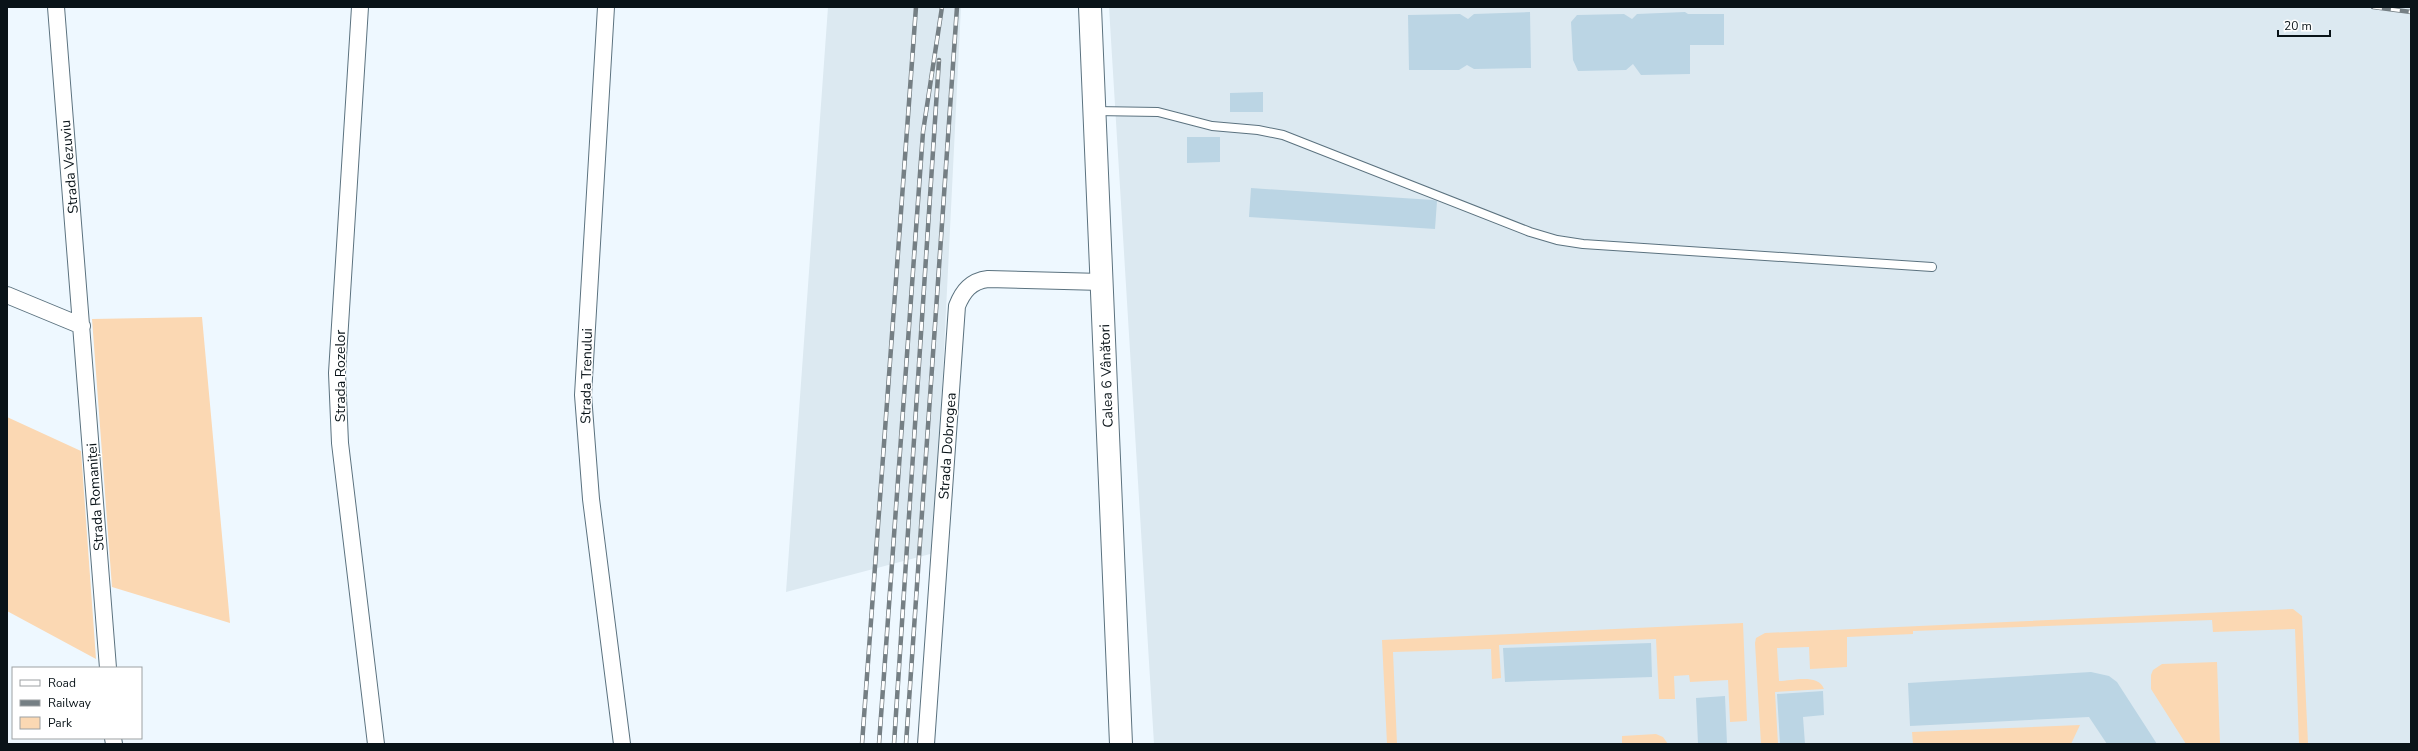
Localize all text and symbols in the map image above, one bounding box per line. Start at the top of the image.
scale bar [2278,12,2330,38]
text: 20 m [2284,18,2312,34]
street label: Strada Vezuviu [56,119,83,215]
street label: Calea 6 Vânători [1095,324,1118,428]
street label: Strada Trenului [576,328,597,424]
street label: Strada Rozelor [331,330,350,422]
street label: Strada Dobrogea [934,392,961,500]
street label: Strada Romaniței [82,442,109,552]
legend [12,667,142,739]
text: Road [48,675,76,691]
text: Railway [48,695,92,711]
text: Park [48,715,73,731]

